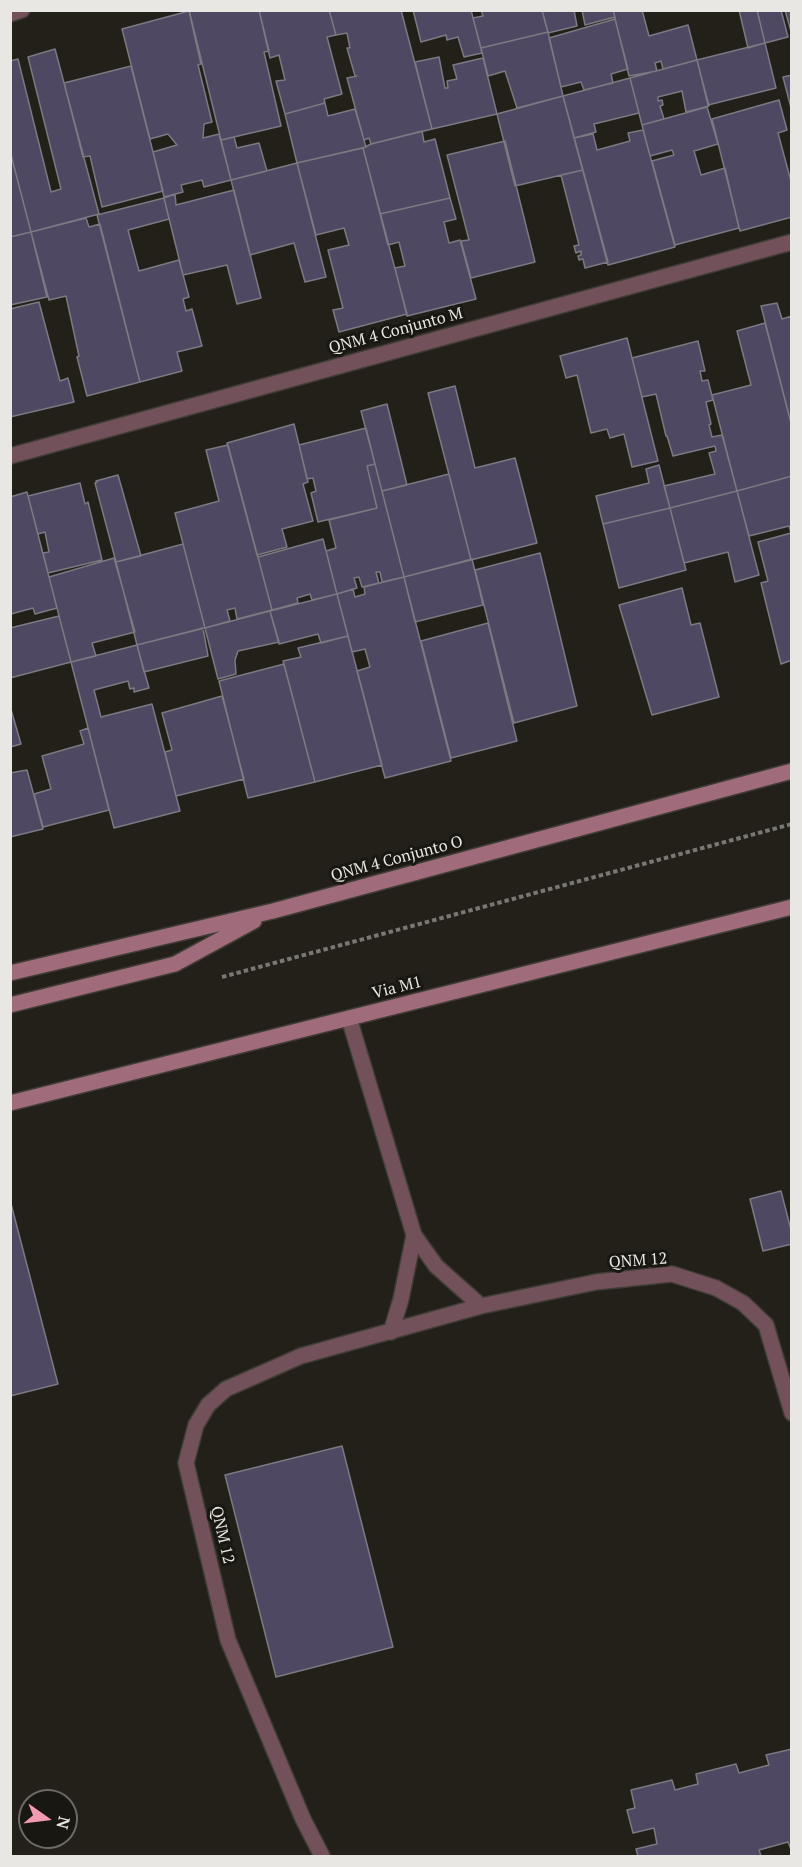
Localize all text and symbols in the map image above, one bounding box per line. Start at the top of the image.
street label: QNM 4 Conjunto M [327,304,465,358]
street label: QNM 4 Conjunto O [329,832,465,886]
street label: Via M1 [370,973,424,1003]
street label: QNM 12 [608,1249,668,1273]
street label: QNM 12 [206,1504,238,1566]
north arrow [18,1789,78,1849]
text: N [51,1814,76,1831]

